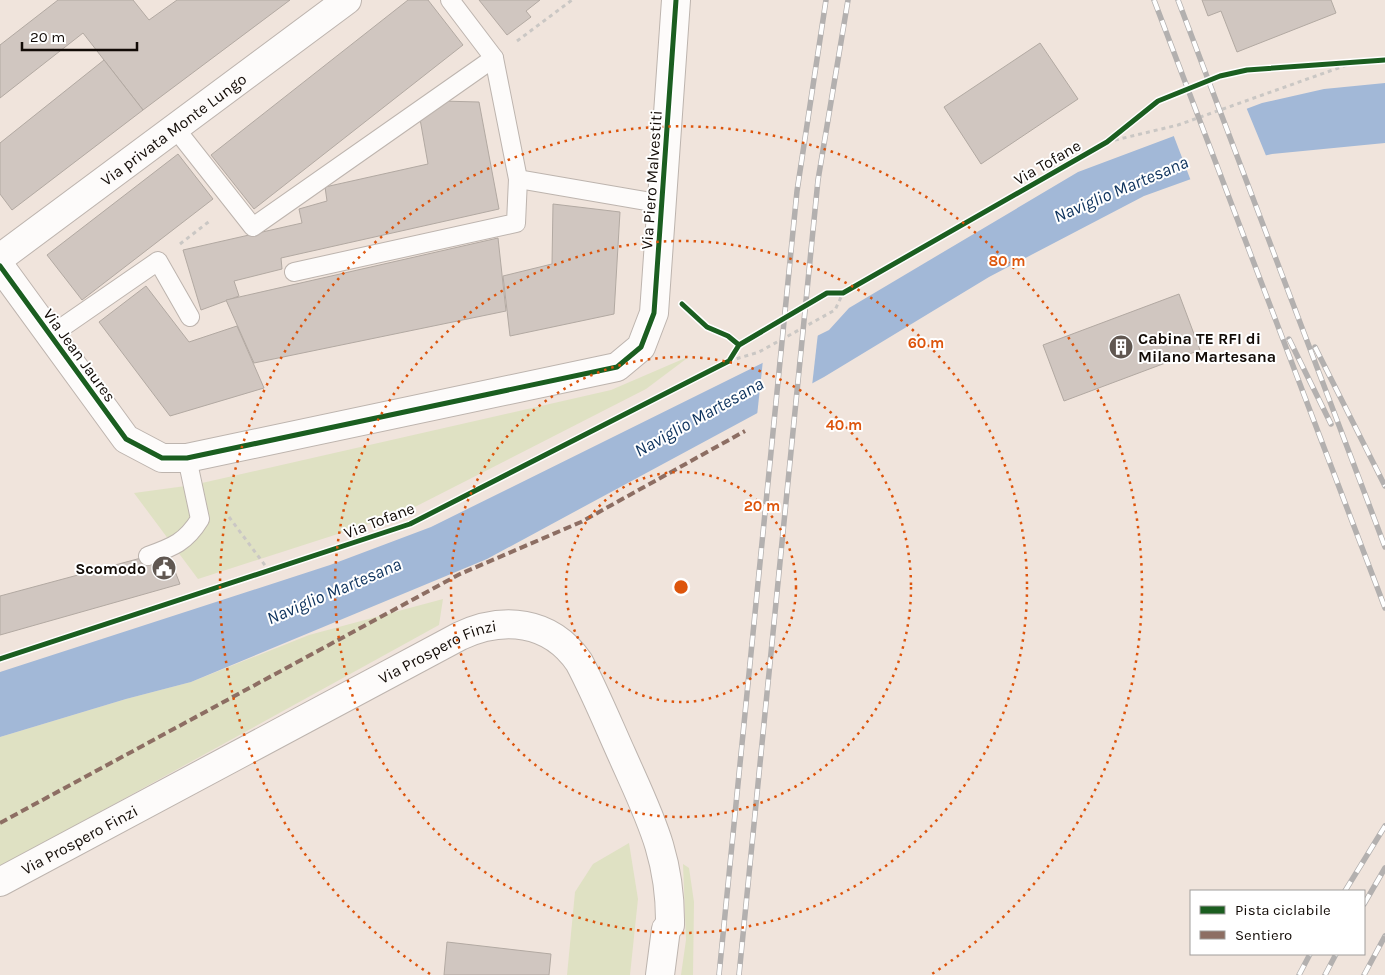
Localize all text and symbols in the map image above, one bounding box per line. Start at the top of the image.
scale bar [22,20,138,52]
text: 20 m [30,28,65,46]
street label: Via privata Monte Lungo [97,69,250,190]
street label: Via Piero Malvestiti [637,110,666,250]
street label: Via Tofane [1010,136,1084,189]
water label: Naviglio Martesana [1050,151,1192,227]
text: 80 m [988,252,1026,270]
street label: Via Jean Jaures [39,305,120,406]
place label: Cabina TE RFI di Milano Martesana [1138,329,1276,366]
text: 60 m [908,334,944,352]
building icon: Cabina TE RFI di Milano Martesana [1108,334,1134,360]
water label: Naviglio Martesana [631,372,767,462]
text: 40 m [826,416,862,434]
text: 20 m [744,497,780,515]
street label: Via Tofane [341,498,417,543]
water label: Naviglio Martesana [263,553,405,629]
public building icon: Scomodo [151,555,177,581]
place label: Scomodo [75,559,146,578]
centre of rings [672,578,690,596]
street label: Via Prospero Finzi [375,616,498,688]
street label: Via Prospero Finzi [18,801,141,879]
legend [1190,890,1365,955]
text: Pista ciclabile [1235,901,1331,919]
text: Sentiero [1235,926,1292,944]

